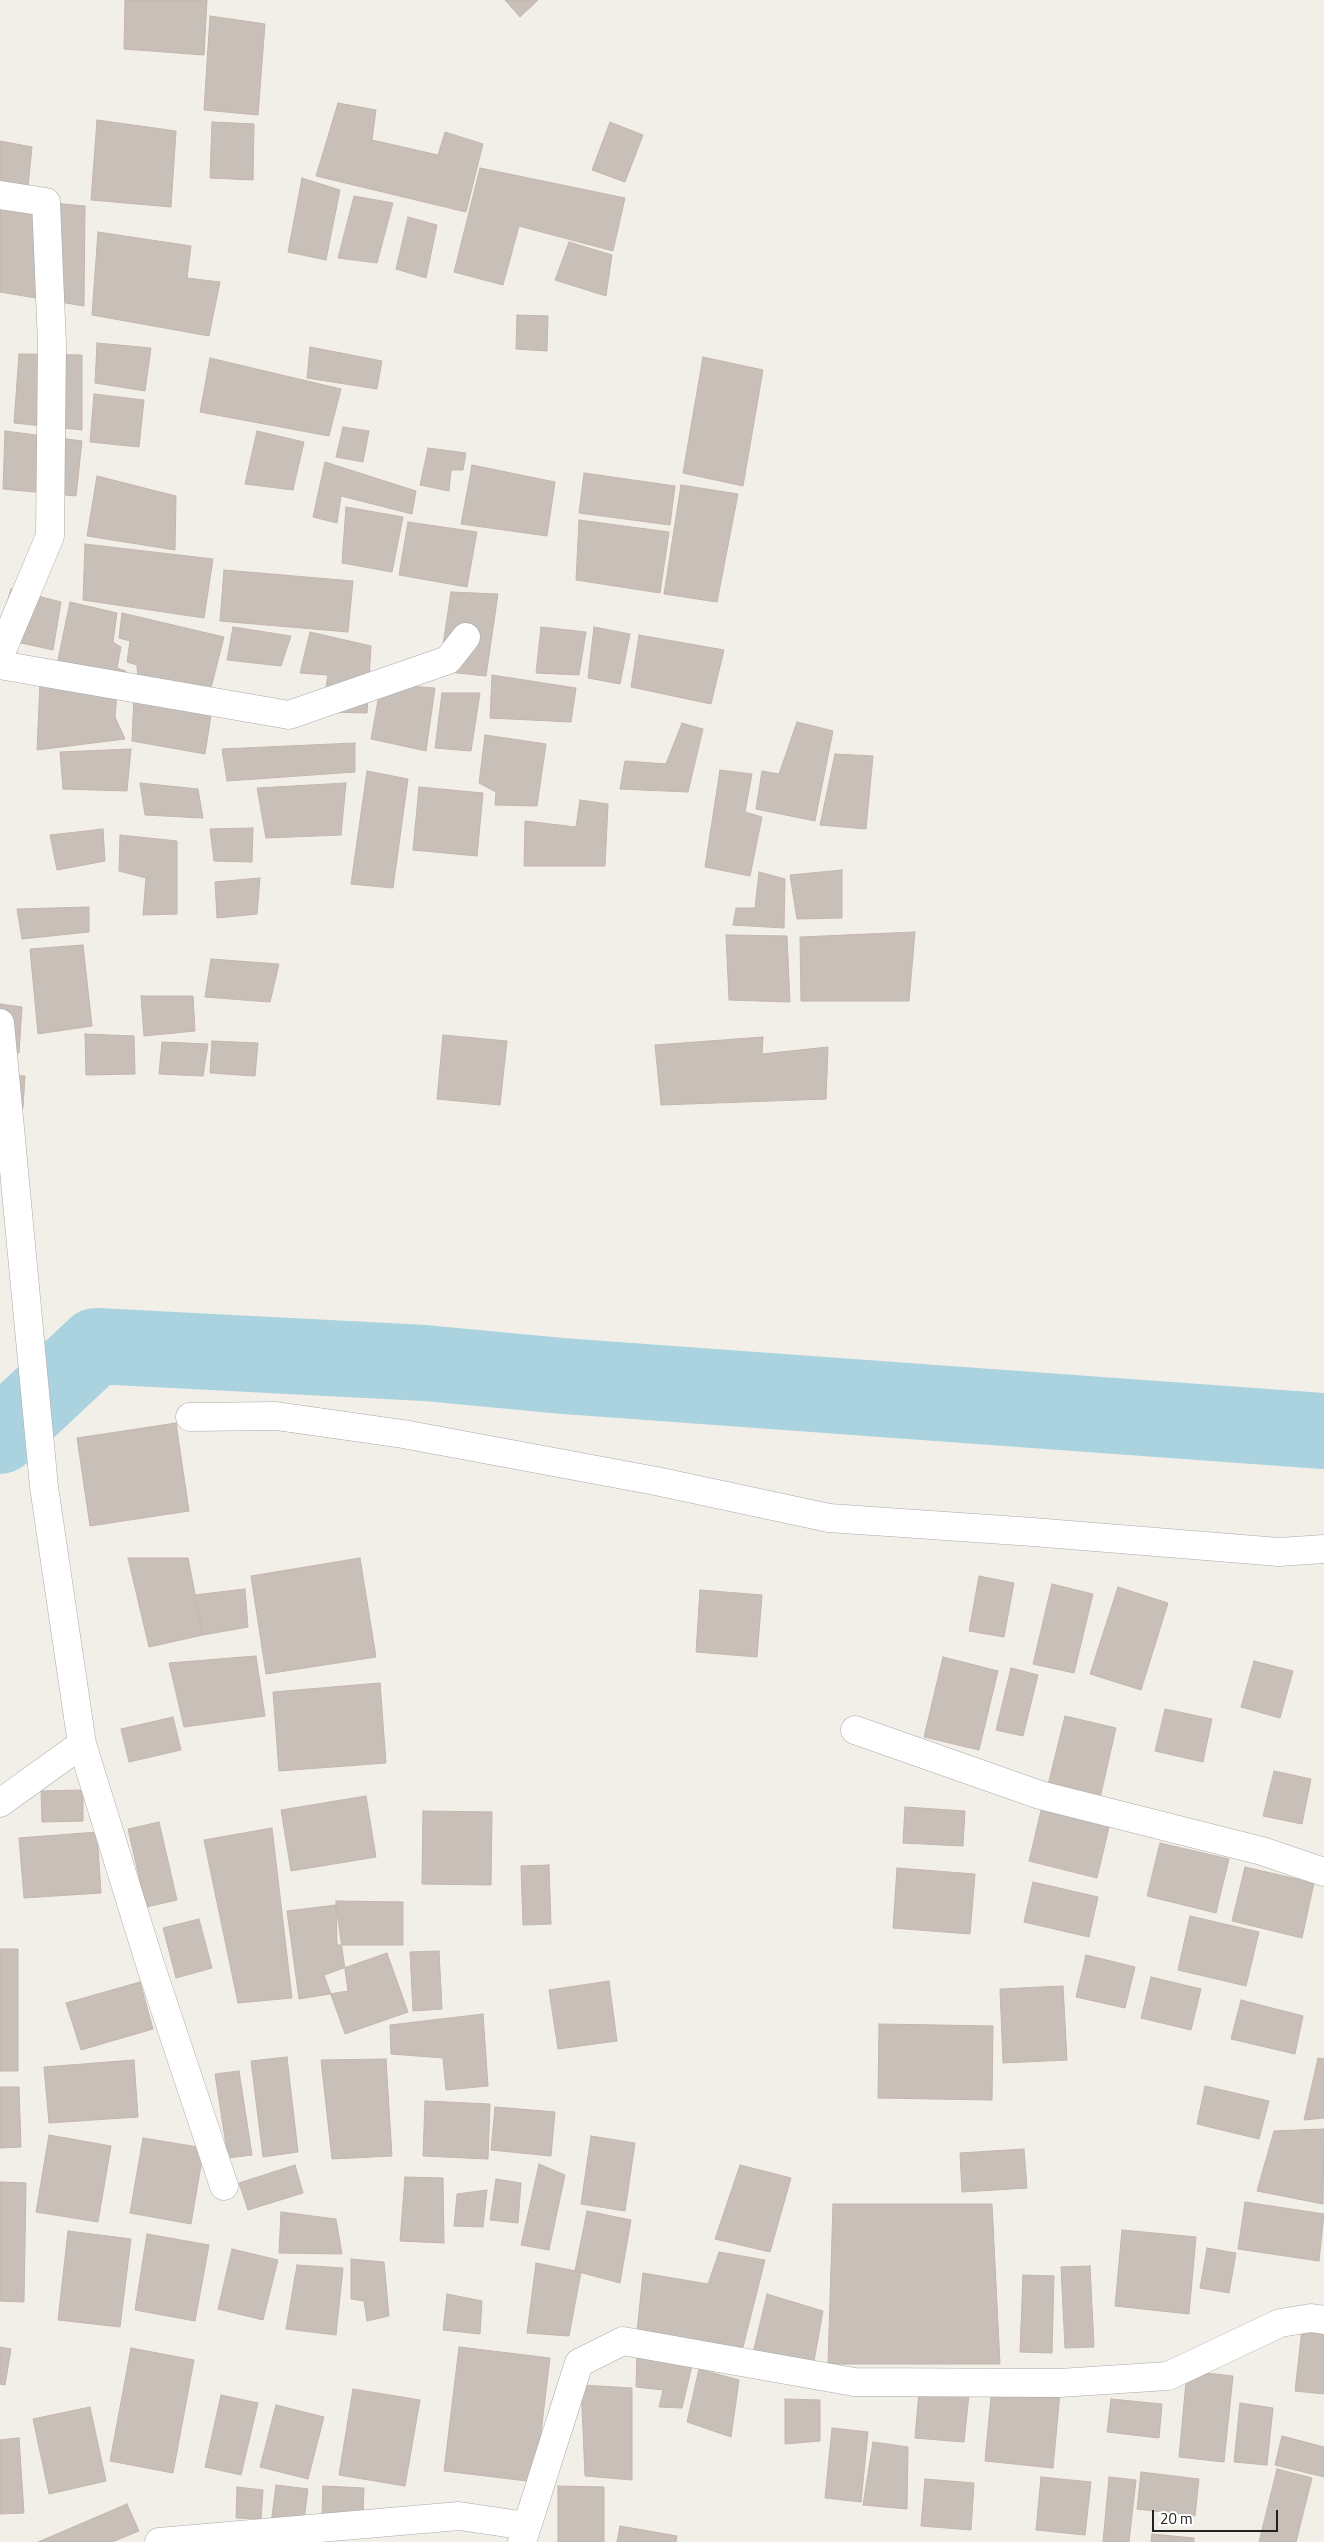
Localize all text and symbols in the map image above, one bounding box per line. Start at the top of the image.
scale bar [1154,2500,1280,2532]
text: 20 m [1160,2507,1193,2530]

